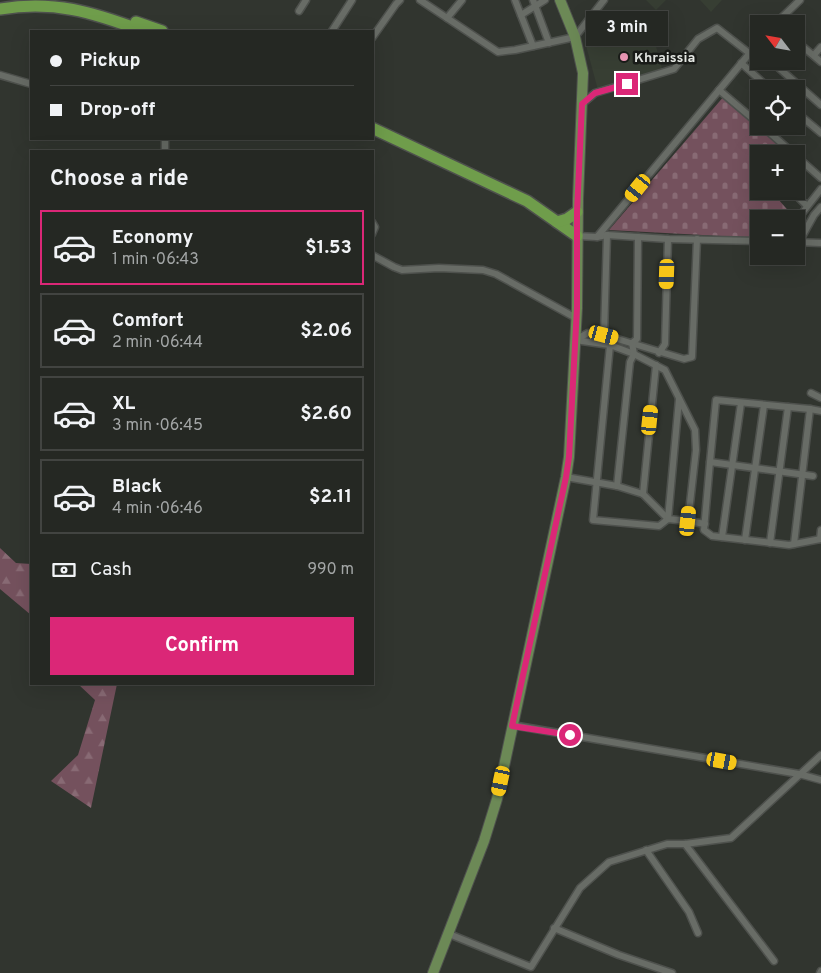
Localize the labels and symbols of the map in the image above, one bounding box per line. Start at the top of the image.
callout: 3 min [586,12,668,46]
north arrow [750,15,805,70]
place label: Khraissia [634,50,695,67]
marker: Khraissia [618,51,630,63]
route end [616,73,638,95]
car [622,172,653,204]
car [658,259,675,289]
car [587,324,620,346]
car [640,404,659,436]
car [678,505,697,537]
route start [559,724,581,746]
car [705,751,738,771]
car [490,765,511,797]

